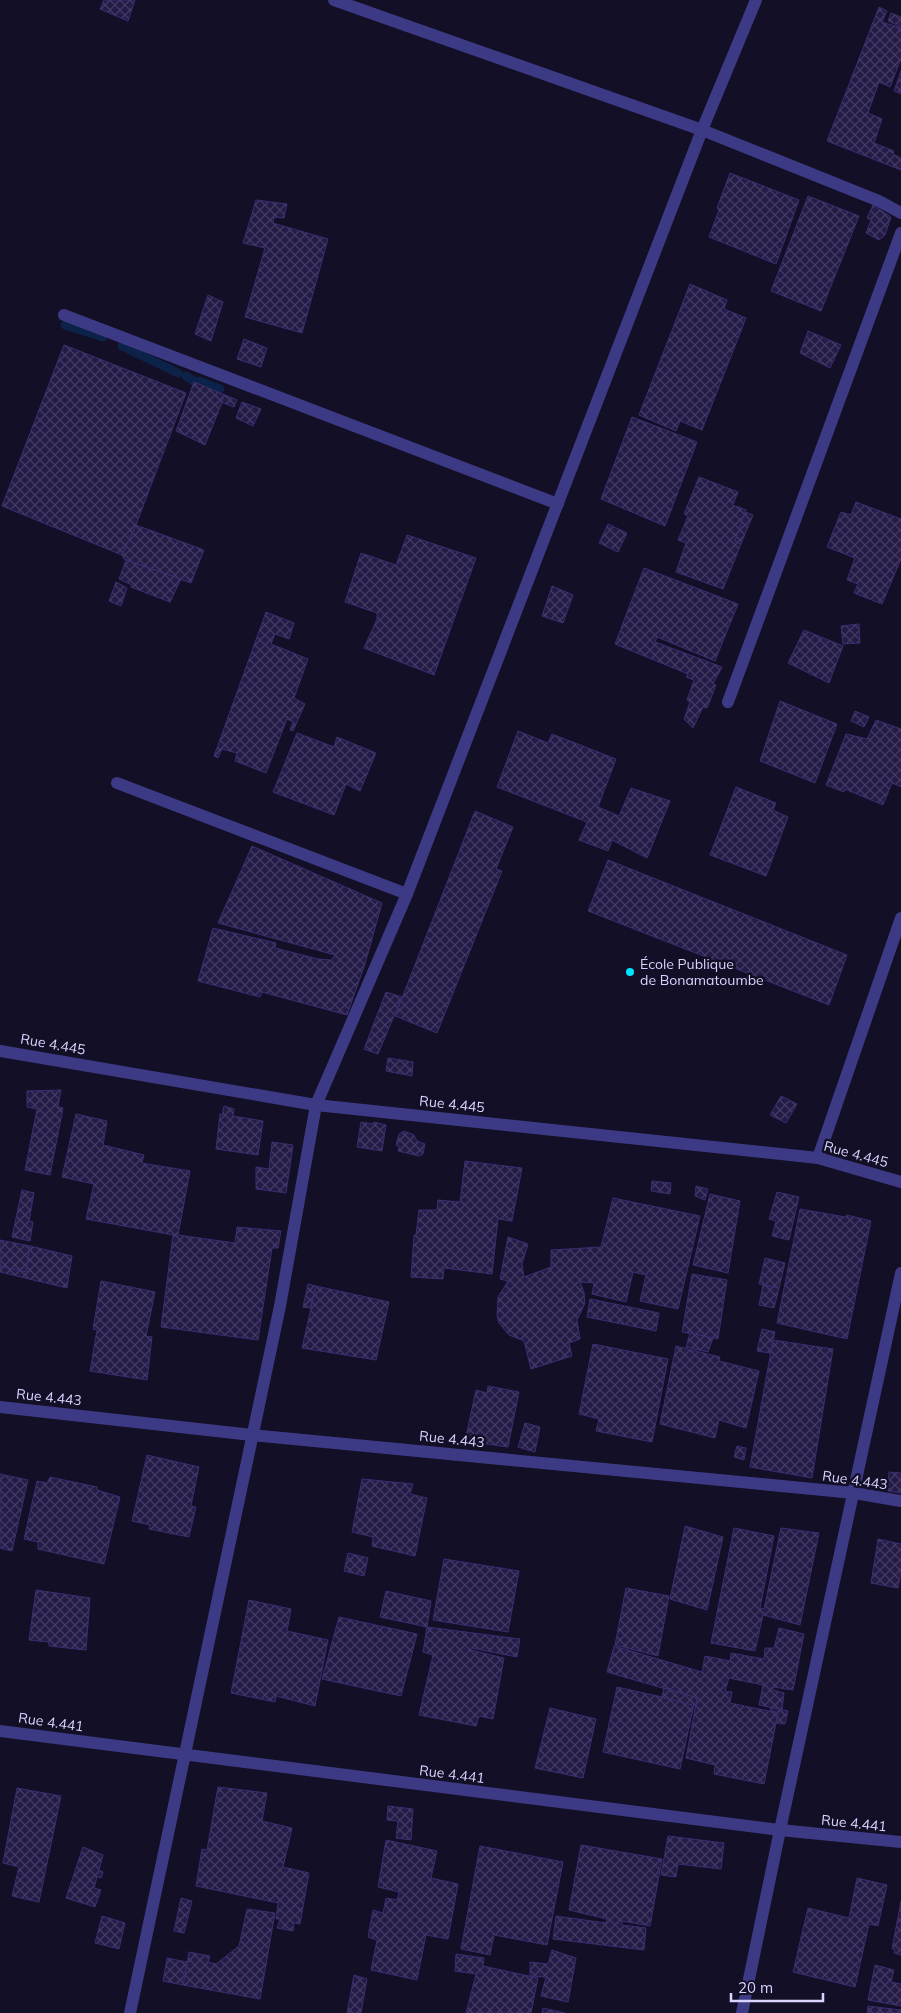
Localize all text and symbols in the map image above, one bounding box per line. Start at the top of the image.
place label: École Publique de Bonamatoumbe [640,955,764,989]
marker: École Publique de Bonamatoumbe [624,966,636,978]
street label: Rue 4.445 [19,1029,87,1059]
street label: Rue 4.445 [418,1092,486,1116]
street label: Rue 4.445 [822,1137,890,1171]
street label: Rue 4.443 [15,1385,83,1409]
street label: Rue 4.443 [418,1427,486,1451]
street label: Rue 4.443 [821,1467,889,1493]
street label: Rue 4.441 [17,1709,85,1735]
street label: Rue 4.441 [418,1761,486,1787]
street label: Rue 4.441 [820,1811,888,1835]
scale bar [731,1970,824,2002]
text: 20 m [738,1978,773,1997]

